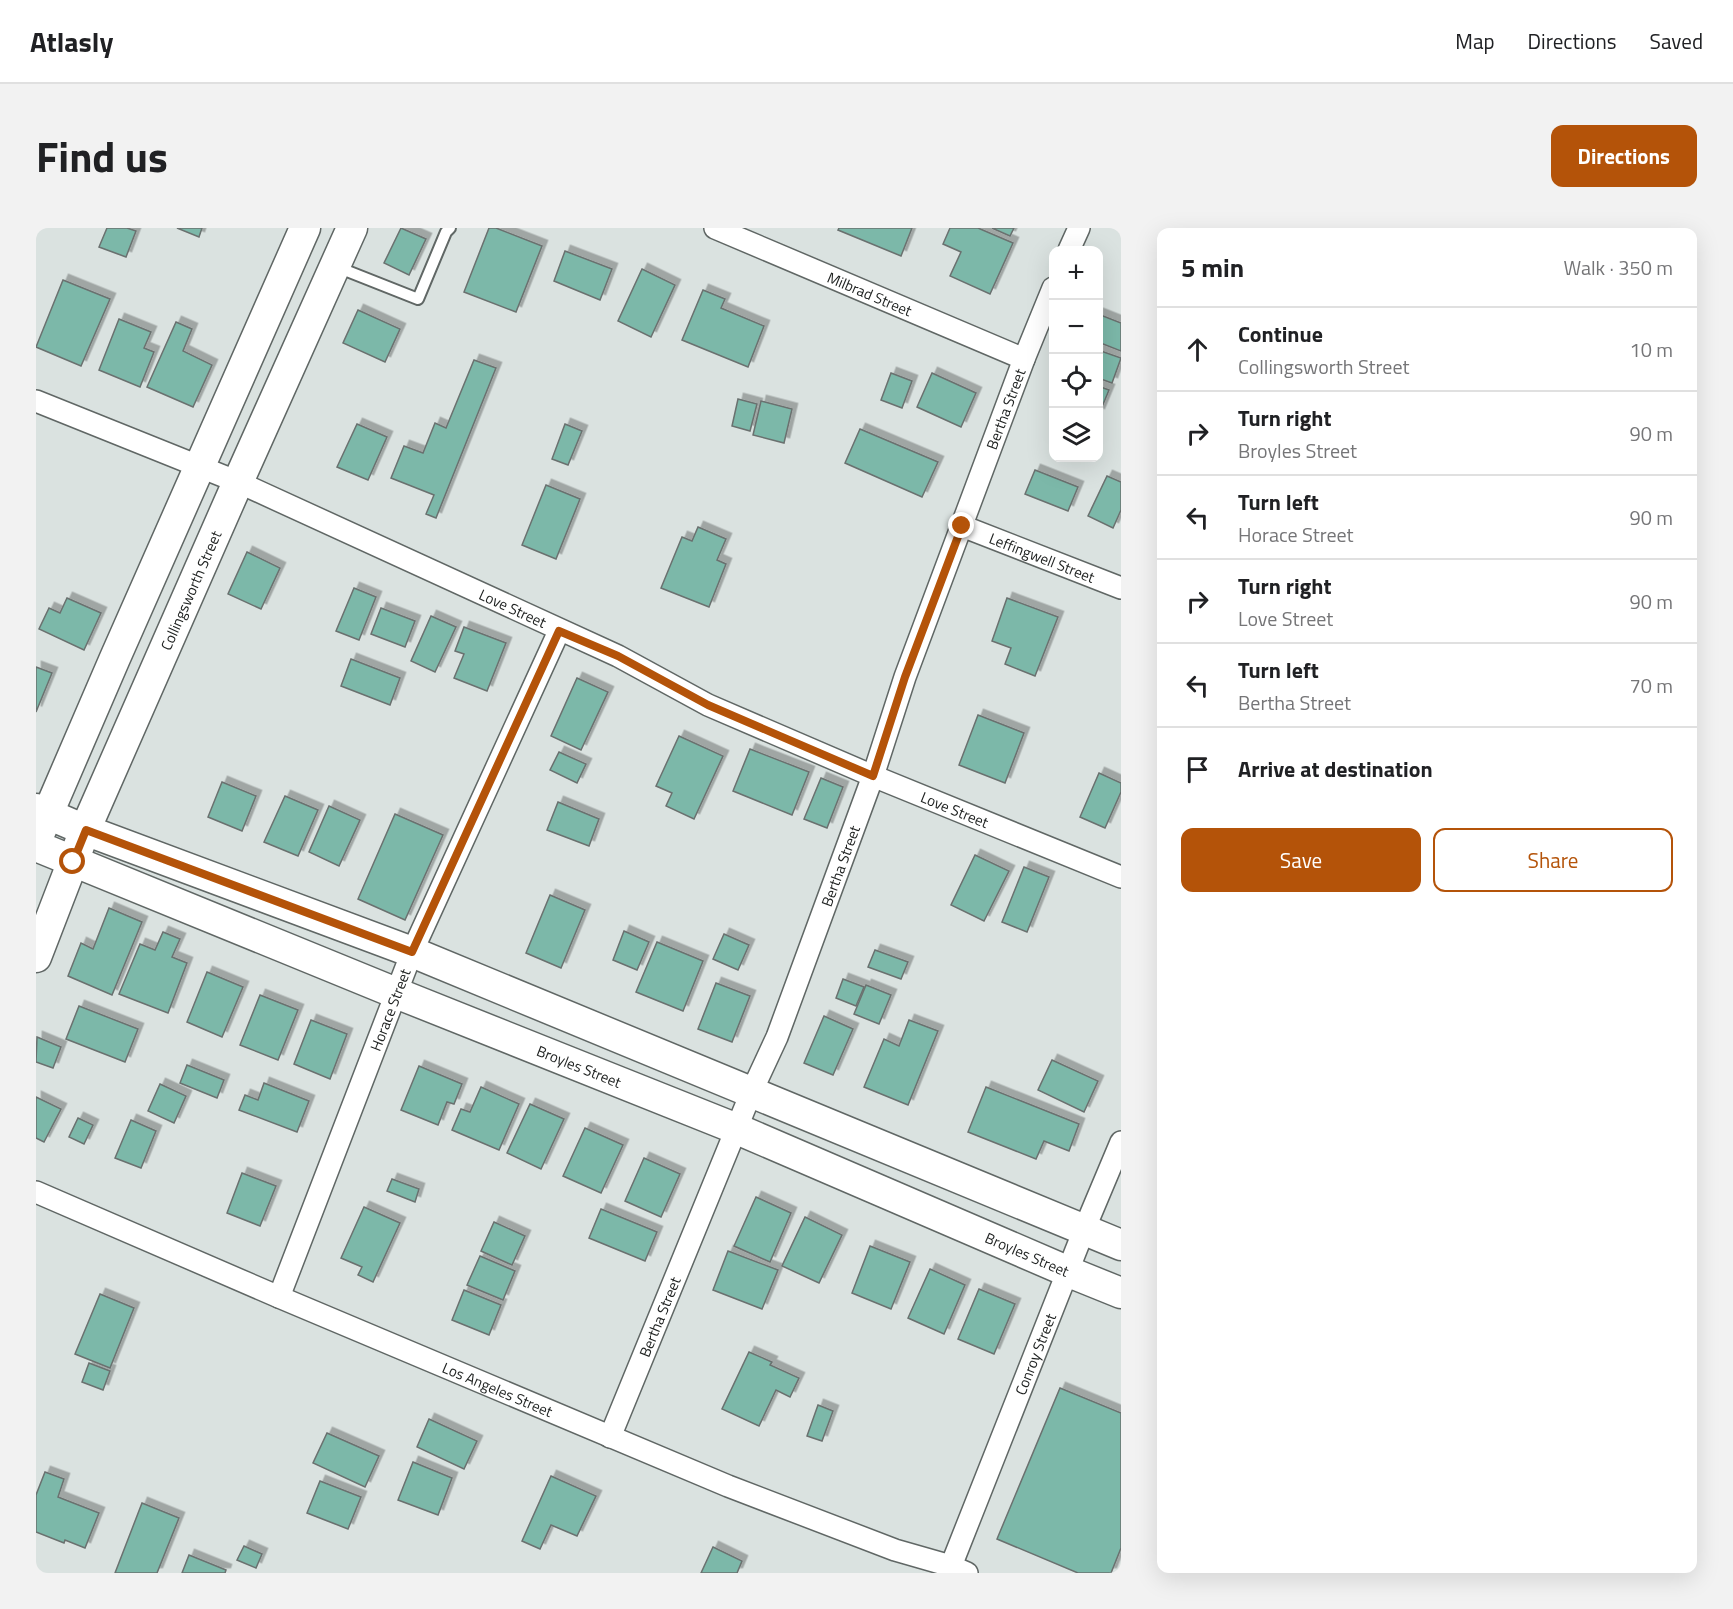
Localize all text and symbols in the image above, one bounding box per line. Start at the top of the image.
text: Atlasly [30,20,113,63]
text: Map [1455,25,1495,57]
text: Directions [1528,25,1617,57]
text: Saved [1650,25,1703,57]
text: Find us [36,124,168,188]
button: Directions [1551,125,1697,187]
map controls [1049,246,1103,462]
button: + [1049,246,1103,300]
text: 5 min [1181,248,1244,287]
text: Walk · 350 m [1564,252,1673,283]
street label: Milbrad Street [824,265,916,322]
button: − [1049,300,1103,354]
text: Continue [1238,317,1323,351]
icon: ahead [1181,333,1214,366]
text: 10 m [1629,334,1673,365]
text: Collingsworth Street [1238,351,1409,382]
button: locate [1049,354,1103,408]
street label: Bertha Street [980,364,1031,453]
text: Turn right [1238,401,1332,435]
button: layers [1049,408,1103,462]
icon: right [1181,417,1214,450]
text: 90 m [1629,418,1673,449]
text: Broyles Street [1238,435,1357,466]
text: Turn left [1238,485,1319,519]
icon: left [1181,501,1214,534]
text: 90 m [1629,502,1673,533]
route end [948,512,974,538]
text: Horace Street [1238,519,1354,550]
street label: Collingsworth Street [154,526,227,654]
street label: Leffingwell Street [986,526,1099,588]
text: Turn right [1238,569,1332,603]
street label: Love Street [476,583,551,634]
icon: right [1181,585,1214,618]
text: 90 m [1629,586,1673,617]
text: Love Street [1238,603,1333,634]
text: Turn left [1238,653,1319,687]
icon: left [1181,669,1214,702]
text: 70 m [1629,670,1673,701]
text: Bertha Street [1238,687,1351,718]
text: Arrive at destination [1238,752,1433,786]
icon: arrive [1181,753,1214,786]
street label: Love Street [917,785,993,834]
street label: Bertha Street [815,821,866,910]
button: Save [1181,828,1421,892]
button: Share [1433,828,1673,892]
route start [59,848,85,874]
street label: Horace Street [363,964,416,1054]
street label: Broyles Street [533,1039,626,1094]
street label: Broyles Street [982,1226,1074,1283]
street label: Bertha Street [633,1272,686,1360]
street label: Conroy Street [1008,1309,1062,1398]
street label: Los Angeles Street [439,1356,557,1423]

